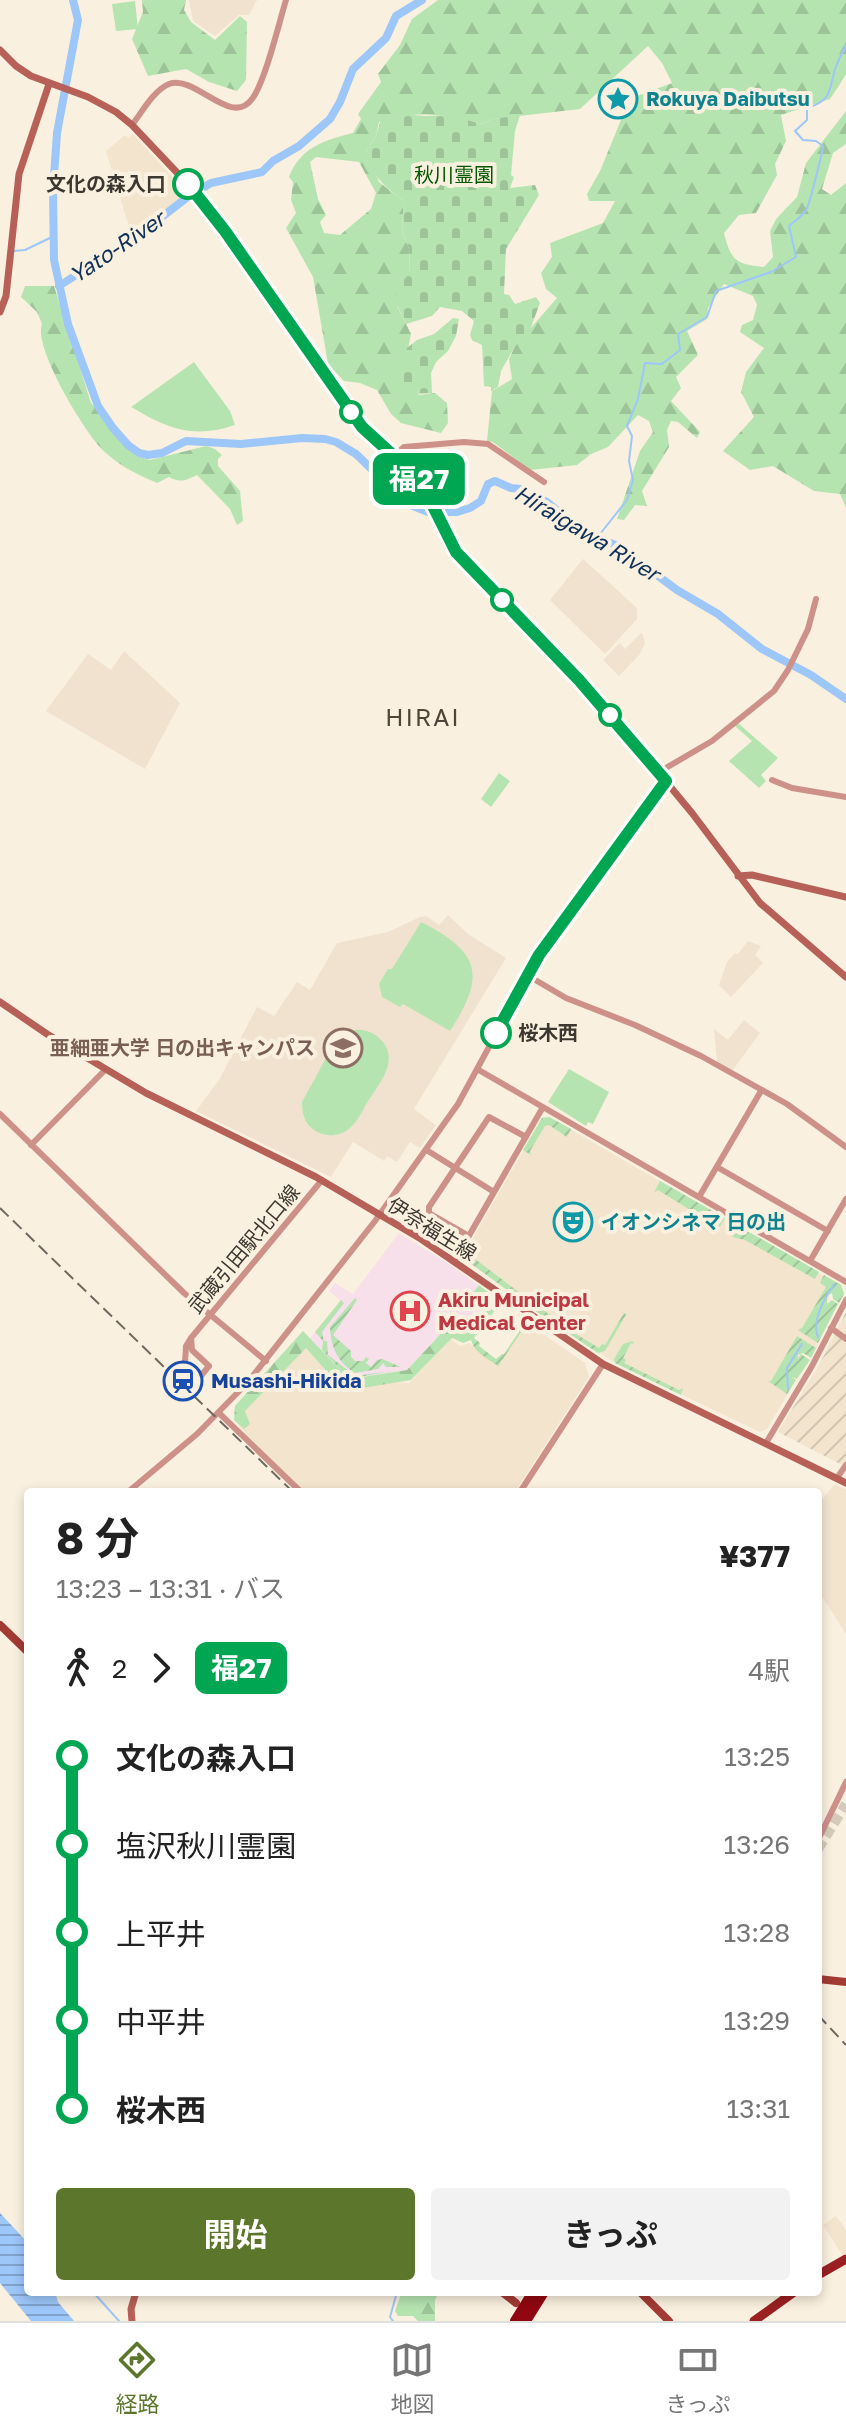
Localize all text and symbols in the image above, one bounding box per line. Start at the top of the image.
place icon: Rokuya Daibutsu [597,78,639,120]
place label: Rokuya Daibutsu [646,86,810,110]
park label: 秋川霊園 [414,162,494,186]
marker: 文化の森入口 [173,169,203,199]
place label: 文化の森入口 [46,171,166,195]
water label: Yato-River [64,203,172,288]
unlabelled marker [340,401,362,423]
line badge: 福27 [373,453,465,505]
text: 福27 [389,462,449,495]
water label: Hiraigawa River [510,479,668,588]
unlabelled marker [491,589,513,611]
district label: HIRAI [385,702,461,731]
unlabelled marker [599,704,621,726]
marker: 桜木西 [481,1018,511,1048]
place label: 桜木西 [518,1020,578,1044]
school or university icon: 亜細亜大学 日の出キャンパス [322,1027,364,1069]
place label: 亜細亜大学 日の出キャンパス [50,1035,315,1059]
street label: 武蔵引田駅北口線 [183,1179,304,1317]
street label: 伊奈福生線 [384,1191,481,1265]
theatre icon: イオンシネマ 日の出 [552,1201,594,1243]
place label: イオンシネマ 日の出 [601,1209,786,1233]
place label: Akiru Municipal Medical Center [438,1287,589,1334]
hospital icon: Akiru Municipal Medical Center [389,1290,431,1332]
station icon: Musashi-Hikida [162,1360,204,1402]
place label: Musashi-Hikida [211,1368,362,1392]
text: 8 分 [56,1511,139,1564]
text: ¥377 [719,1538,790,1574]
text: 13:23 – 13:31 · バス [56,1573,285,1604]
icon: walk [56,1646,100,1690]
icon: forward [139,1646,183,1690]
text: 福27 [211,1651,271,1684]
text: 2 [112,1653,127,1684]
text: 4駅 [748,1655,790,1686]
text: 文化の森入口 [116,1740,296,1776]
text: 13:25 [724,1741,790,1772]
text: 塩沢秋川霊園 [116,1828,296,1864]
text: 13:26 [724,1829,790,1860]
text: 上平井 [116,1916,206,1952]
text: 13:28 [723,1917,790,1948]
text: 中平井 [116,2004,206,2040]
text: 13:29 [724,2005,790,2036]
text: 桜木西 [116,2092,206,2128]
text: 13:31 [727,2093,790,2124]
button: 開始 [56,2188,415,2280]
button: きっぷ [431,2188,790,2280]
tab: 経路 [115,2338,159,2418]
tab: 地図 [390,2338,434,2418]
tab: きっぷ [665,2338,731,2418]

